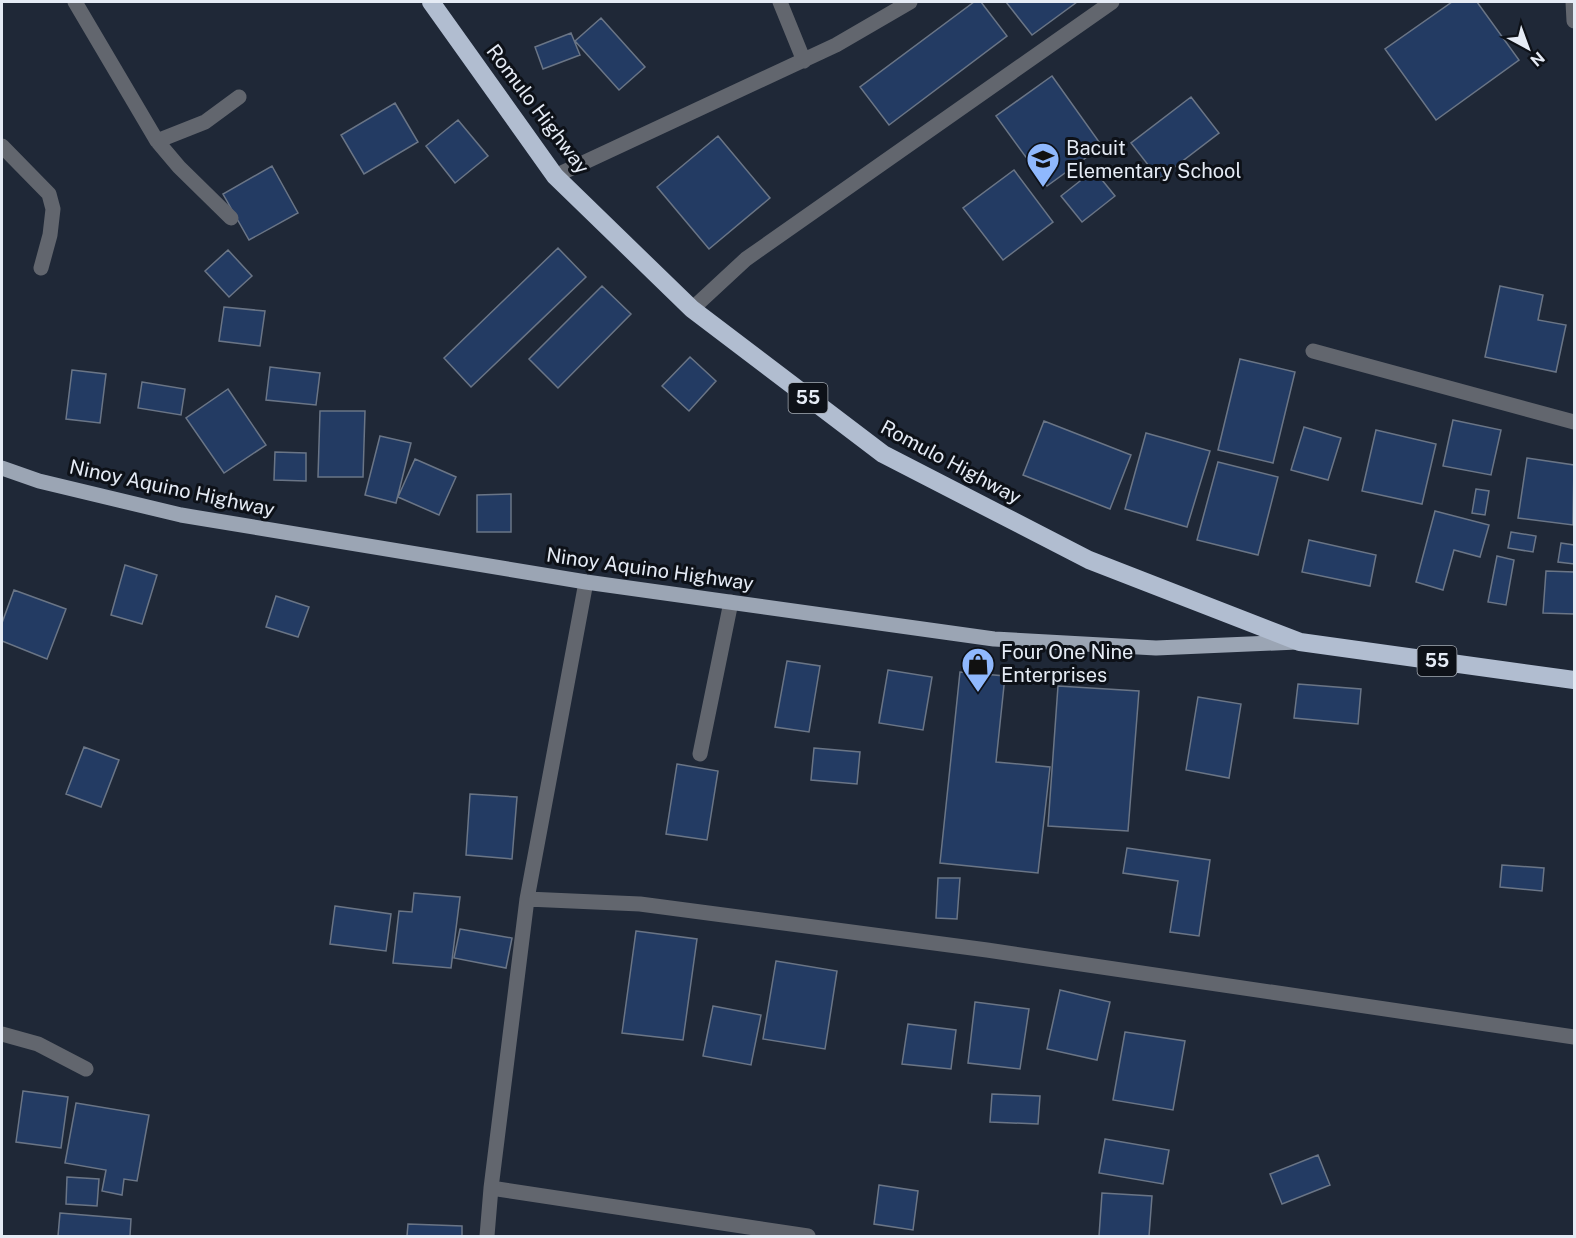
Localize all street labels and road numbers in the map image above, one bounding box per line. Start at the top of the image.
street label: Romulo Highway [482,40,595,179]
road number: 55 [788,383,828,413]
street label: Romulo Highway [877,415,1026,509]
street label: Ninoy Aquino Highway [67,455,277,522]
street label: Ninoy Aquino Highway [545,543,756,595]
road number: 55 [1418,646,1456,676]

